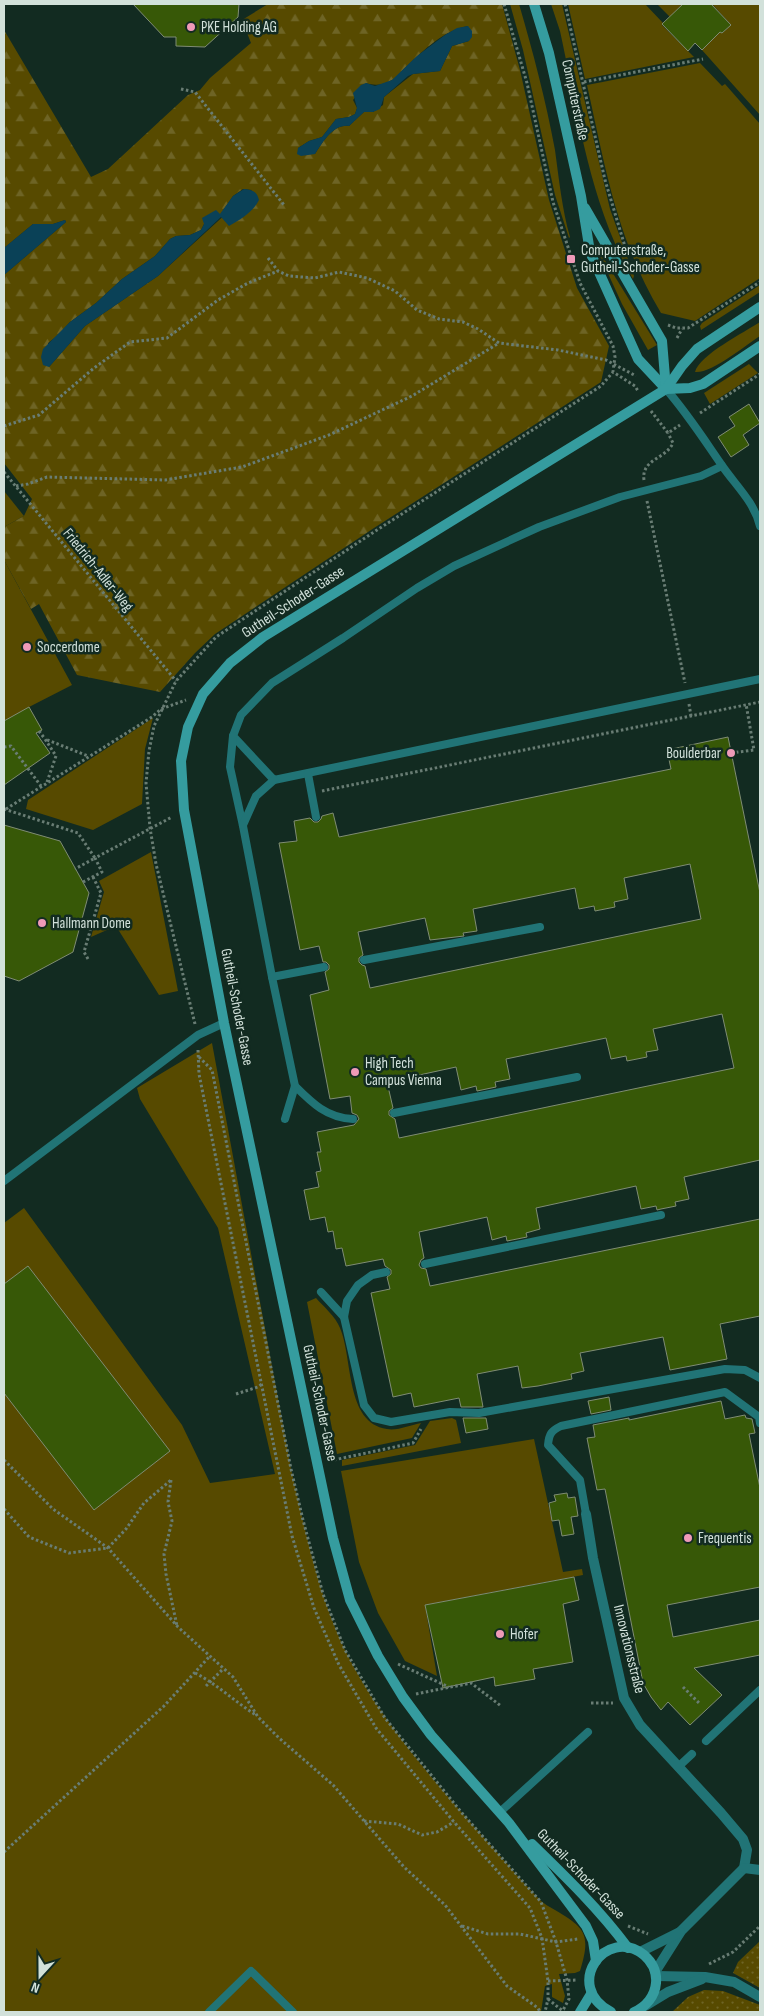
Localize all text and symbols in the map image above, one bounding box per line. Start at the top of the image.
place label: PKE Holding AG [201,18,277,37]
marker: PKE Holding AG [185,21,197,33]
street label: Computerstraße [557,58,593,142]
place label: Computerstraße, Gutheil-Schoder-Gasse [581,241,700,277]
marker: Computerstraße, Gutheil-Schoder-Gasse [565,253,577,265]
street label: Friedrich-Adler-Weg [59,524,137,616]
street label: Gutheil-Schoder-Gasse [238,562,348,642]
place label: Soccerdome [37,638,100,657]
marker: Soccerdome [21,641,33,653]
place label: Boulderbar [666,744,722,763]
marker: Boulderbar [725,747,737,759]
place label: Hallmann Dome [52,914,131,933]
marker: Hallmann Dome [36,917,48,929]
street label: Gutheil-Schoder-Gasse [216,947,258,1067]
place label: High Tech Campus Vienna [365,1054,442,1090]
marker: High Tech Campus Vienna [349,1066,361,1078]
street label: Gutheil-Schoder-Gasse [298,1343,342,1463]
place label: Frequentis [698,1529,752,1548]
marker: Frequentis [682,1532,694,1544]
street label: Innovationsstraße [609,1603,649,1695]
place label: Hofer [510,1625,539,1644]
marker: Hofer [494,1628,506,1640]
street label: Gutheil-Schoder-Gasse [533,1825,629,1923]
north arrow [15,1951,65,2001]
text: N [29,1978,42,1997]

